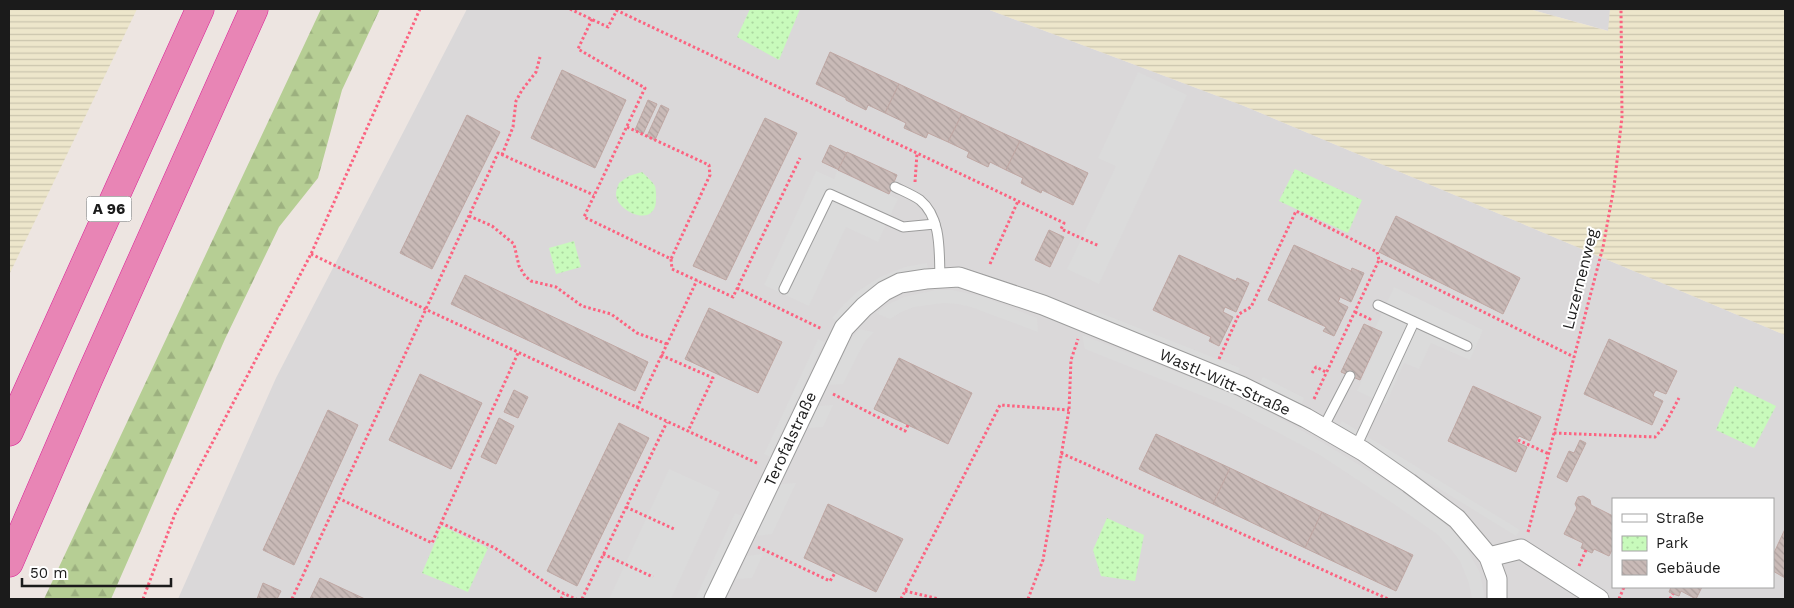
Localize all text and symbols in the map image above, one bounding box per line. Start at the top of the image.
road number: A 96 [86,196,132,222]
street label: Luzernenweg [1558,226,1602,331]
street label: Wastl-Witt-Straße [1156,344,1294,420]
street label: Terofalstraße [760,389,820,489]
legend [1612,498,1774,588]
text: Straße [1656,509,1704,527]
text: Park [1656,534,1689,552]
scale bar [22,556,171,588]
text: Gebäude [1656,559,1721,577]
text: 50 m [30,564,67,582]

